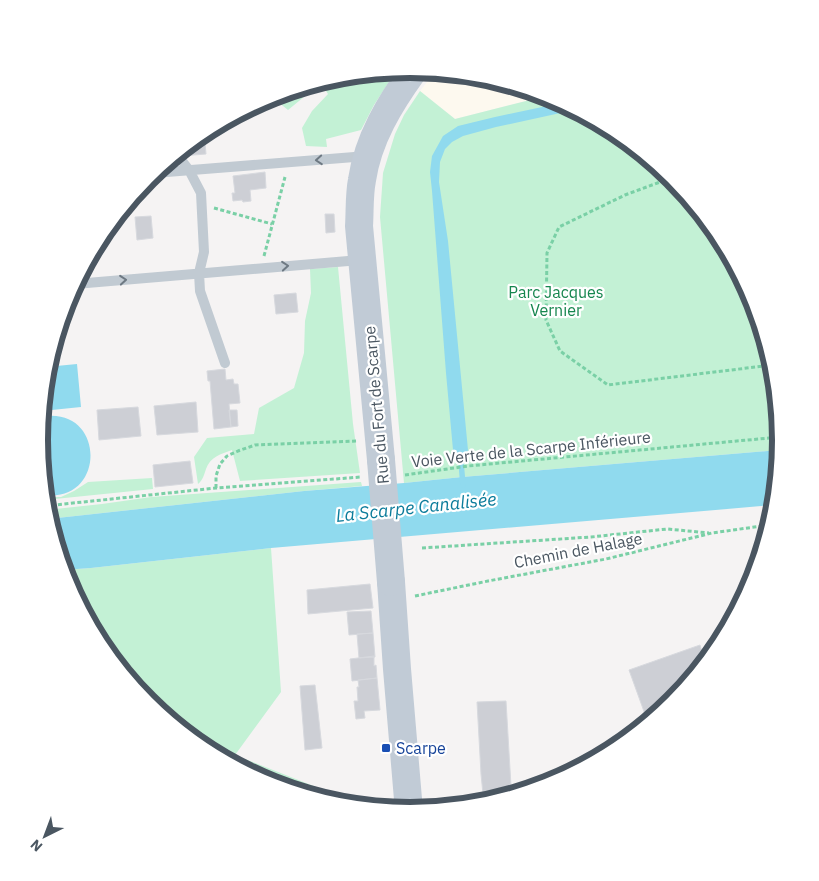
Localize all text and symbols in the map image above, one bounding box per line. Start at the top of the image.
one-way arrow [315,154,323,165]
one-way arrow [281,261,289,272]
one-way arrow [120,275,128,286]
park label: Parc Jacques Vernier [508,282,604,320]
street label: Rue du Fort de Scarpe [359,325,393,485]
street label: Voie Verte de la Scarpe Inférieure [410,426,652,472]
water label: La Scarpe Canalisée [335,487,497,527]
street label: Chemin de Halage [512,528,644,572]
place label: Scarpe [396,738,446,758]
marker: Scarpe [380,742,392,754]
north arrow [20,811,70,861]
text: N [27,836,46,856]

